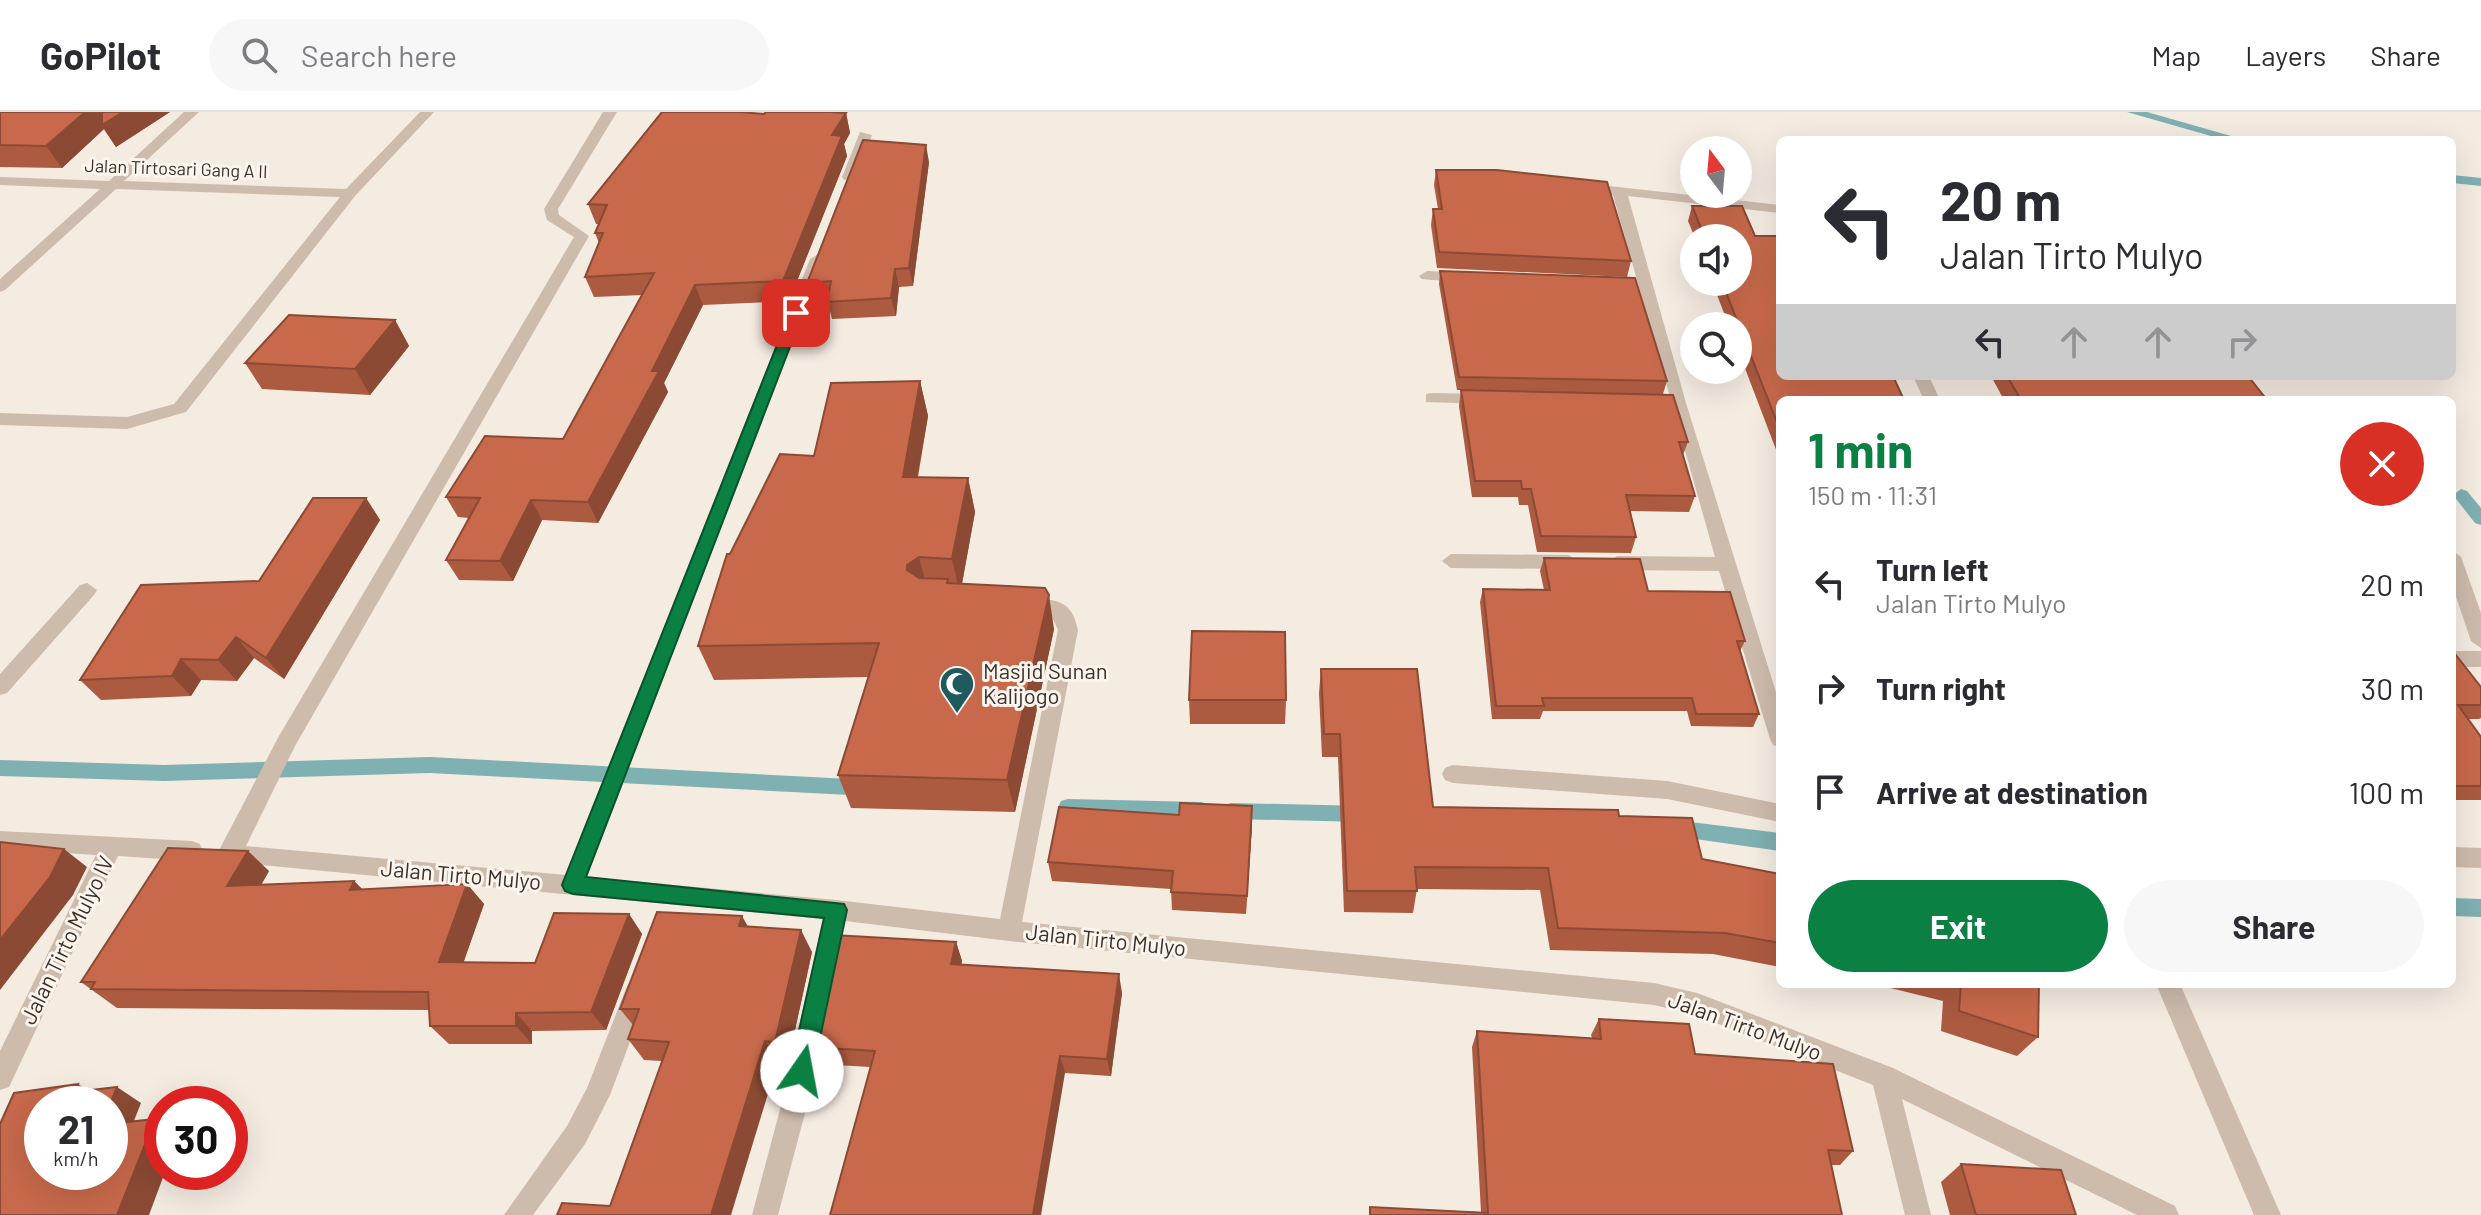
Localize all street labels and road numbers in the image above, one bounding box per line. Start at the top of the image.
street label: Jalan Tirtosari Gang A II [84,154,268,182]
street label: Jalan Tirto Mulyo IV [14,851,118,1028]
street label: Jalan Tirto Mulyo [380,854,542,894]
street label: Jalan Tirto Mulyo [1025,918,1188,960]
street label: Jalan Tirto Mulyo [1665,985,1825,1065]

